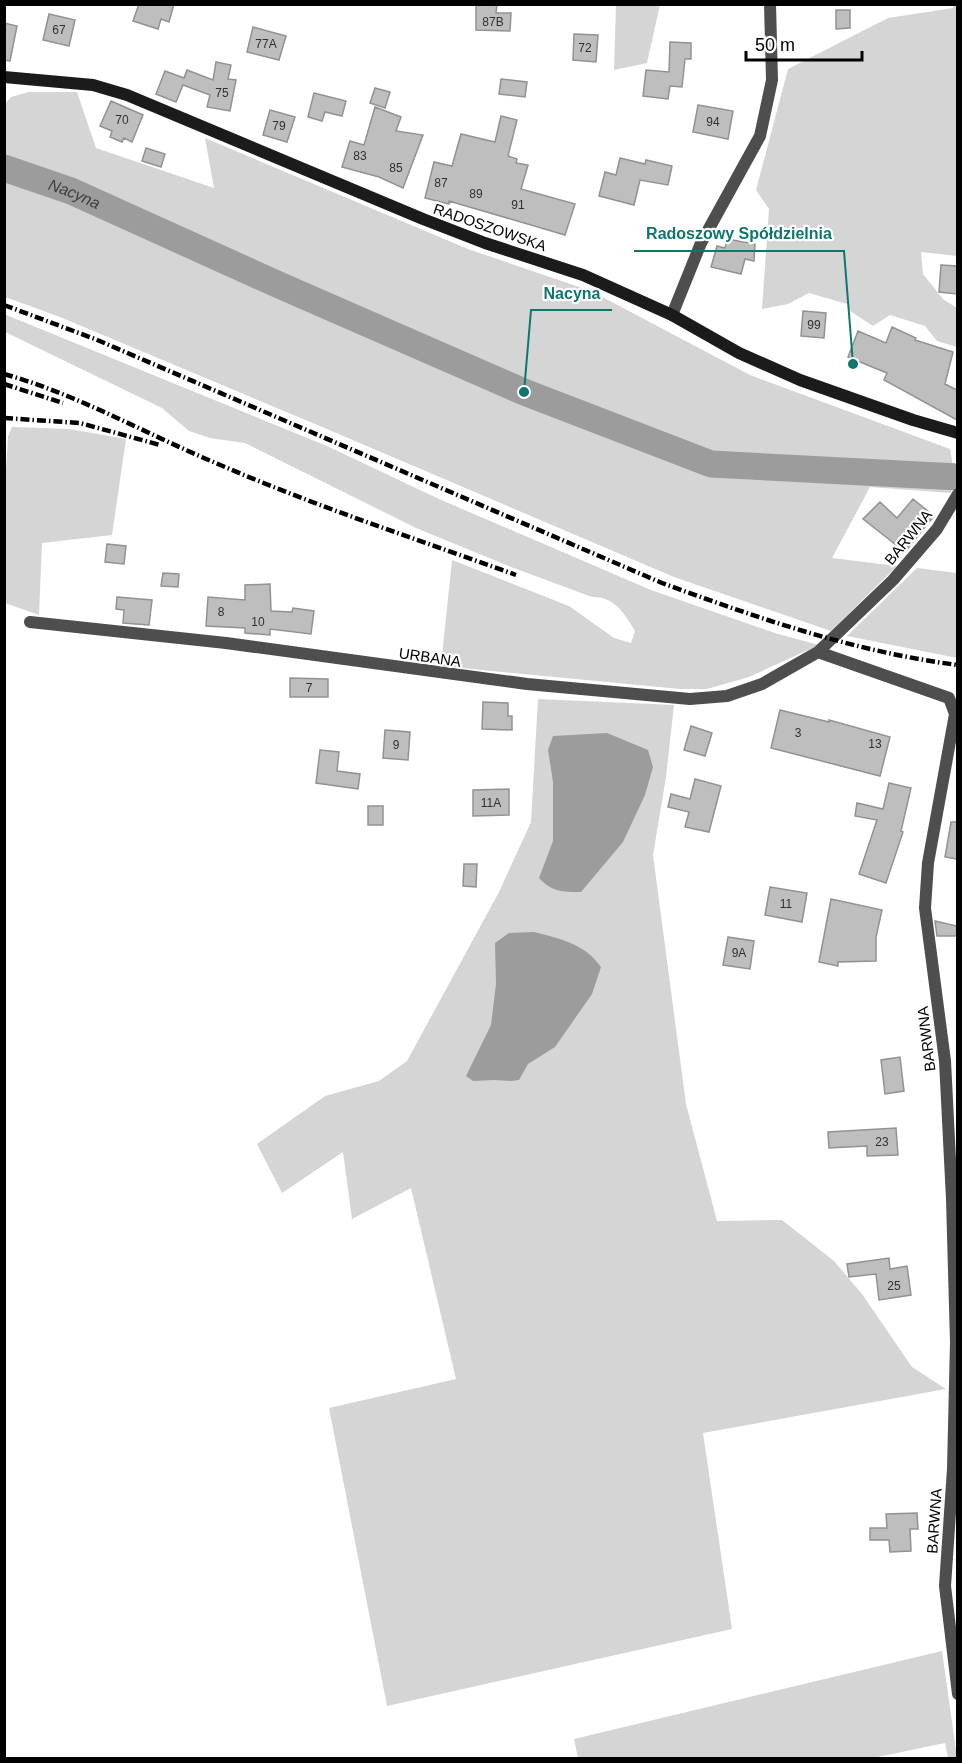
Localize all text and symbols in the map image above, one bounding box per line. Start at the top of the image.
house number: 87B [482,15,504,29]
house number: 67 [52,23,66,37]
scale bar [746,24,862,62]
text: 50 m [755,35,795,55]
house number: 77A [255,37,277,51]
house number: 72 [578,41,592,55]
house number: 75 [215,86,229,100]
house number: 70 [115,113,129,127]
house number: 94 [706,115,720,129]
house number: 79 [272,119,286,133]
house number: 83 [353,149,367,163]
house number: 85 [389,161,403,175]
water label: Nacyna [47,175,103,212]
house number: 87 [434,176,448,190]
house number: 89 [469,187,483,201]
house number: 91 [511,198,525,212]
street label: RADOSZOWSKA [431,200,549,254]
callout: Radoszowy Spółdzielnia [634,217,844,251]
text: Radoszowy Spółdzielnia [646,225,832,242]
callout: Nacyna [531,276,612,310]
text: Nacyna [544,285,601,302]
house number: 99 [807,318,821,332]
street label: BARWNA [881,506,935,568]
house number: 8 [218,605,225,619]
house number: 10 [251,615,265,629]
street label: URBANA [398,644,462,670]
house number: 7 [306,681,313,695]
house number: 3 [795,726,802,740]
house number: 13 [868,737,882,751]
house number: 9 [393,738,400,752]
house number: 11A [481,796,501,810]
house number: 11 [780,897,793,911]
house number: 9A [732,946,746,960]
street label: BARWNA [914,1005,938,1073]
house number: 23 [875,1135,889,1149]
house number: 25 [887,1279,901,1293]
street label: BARWNA [923,1488,945,1554]

